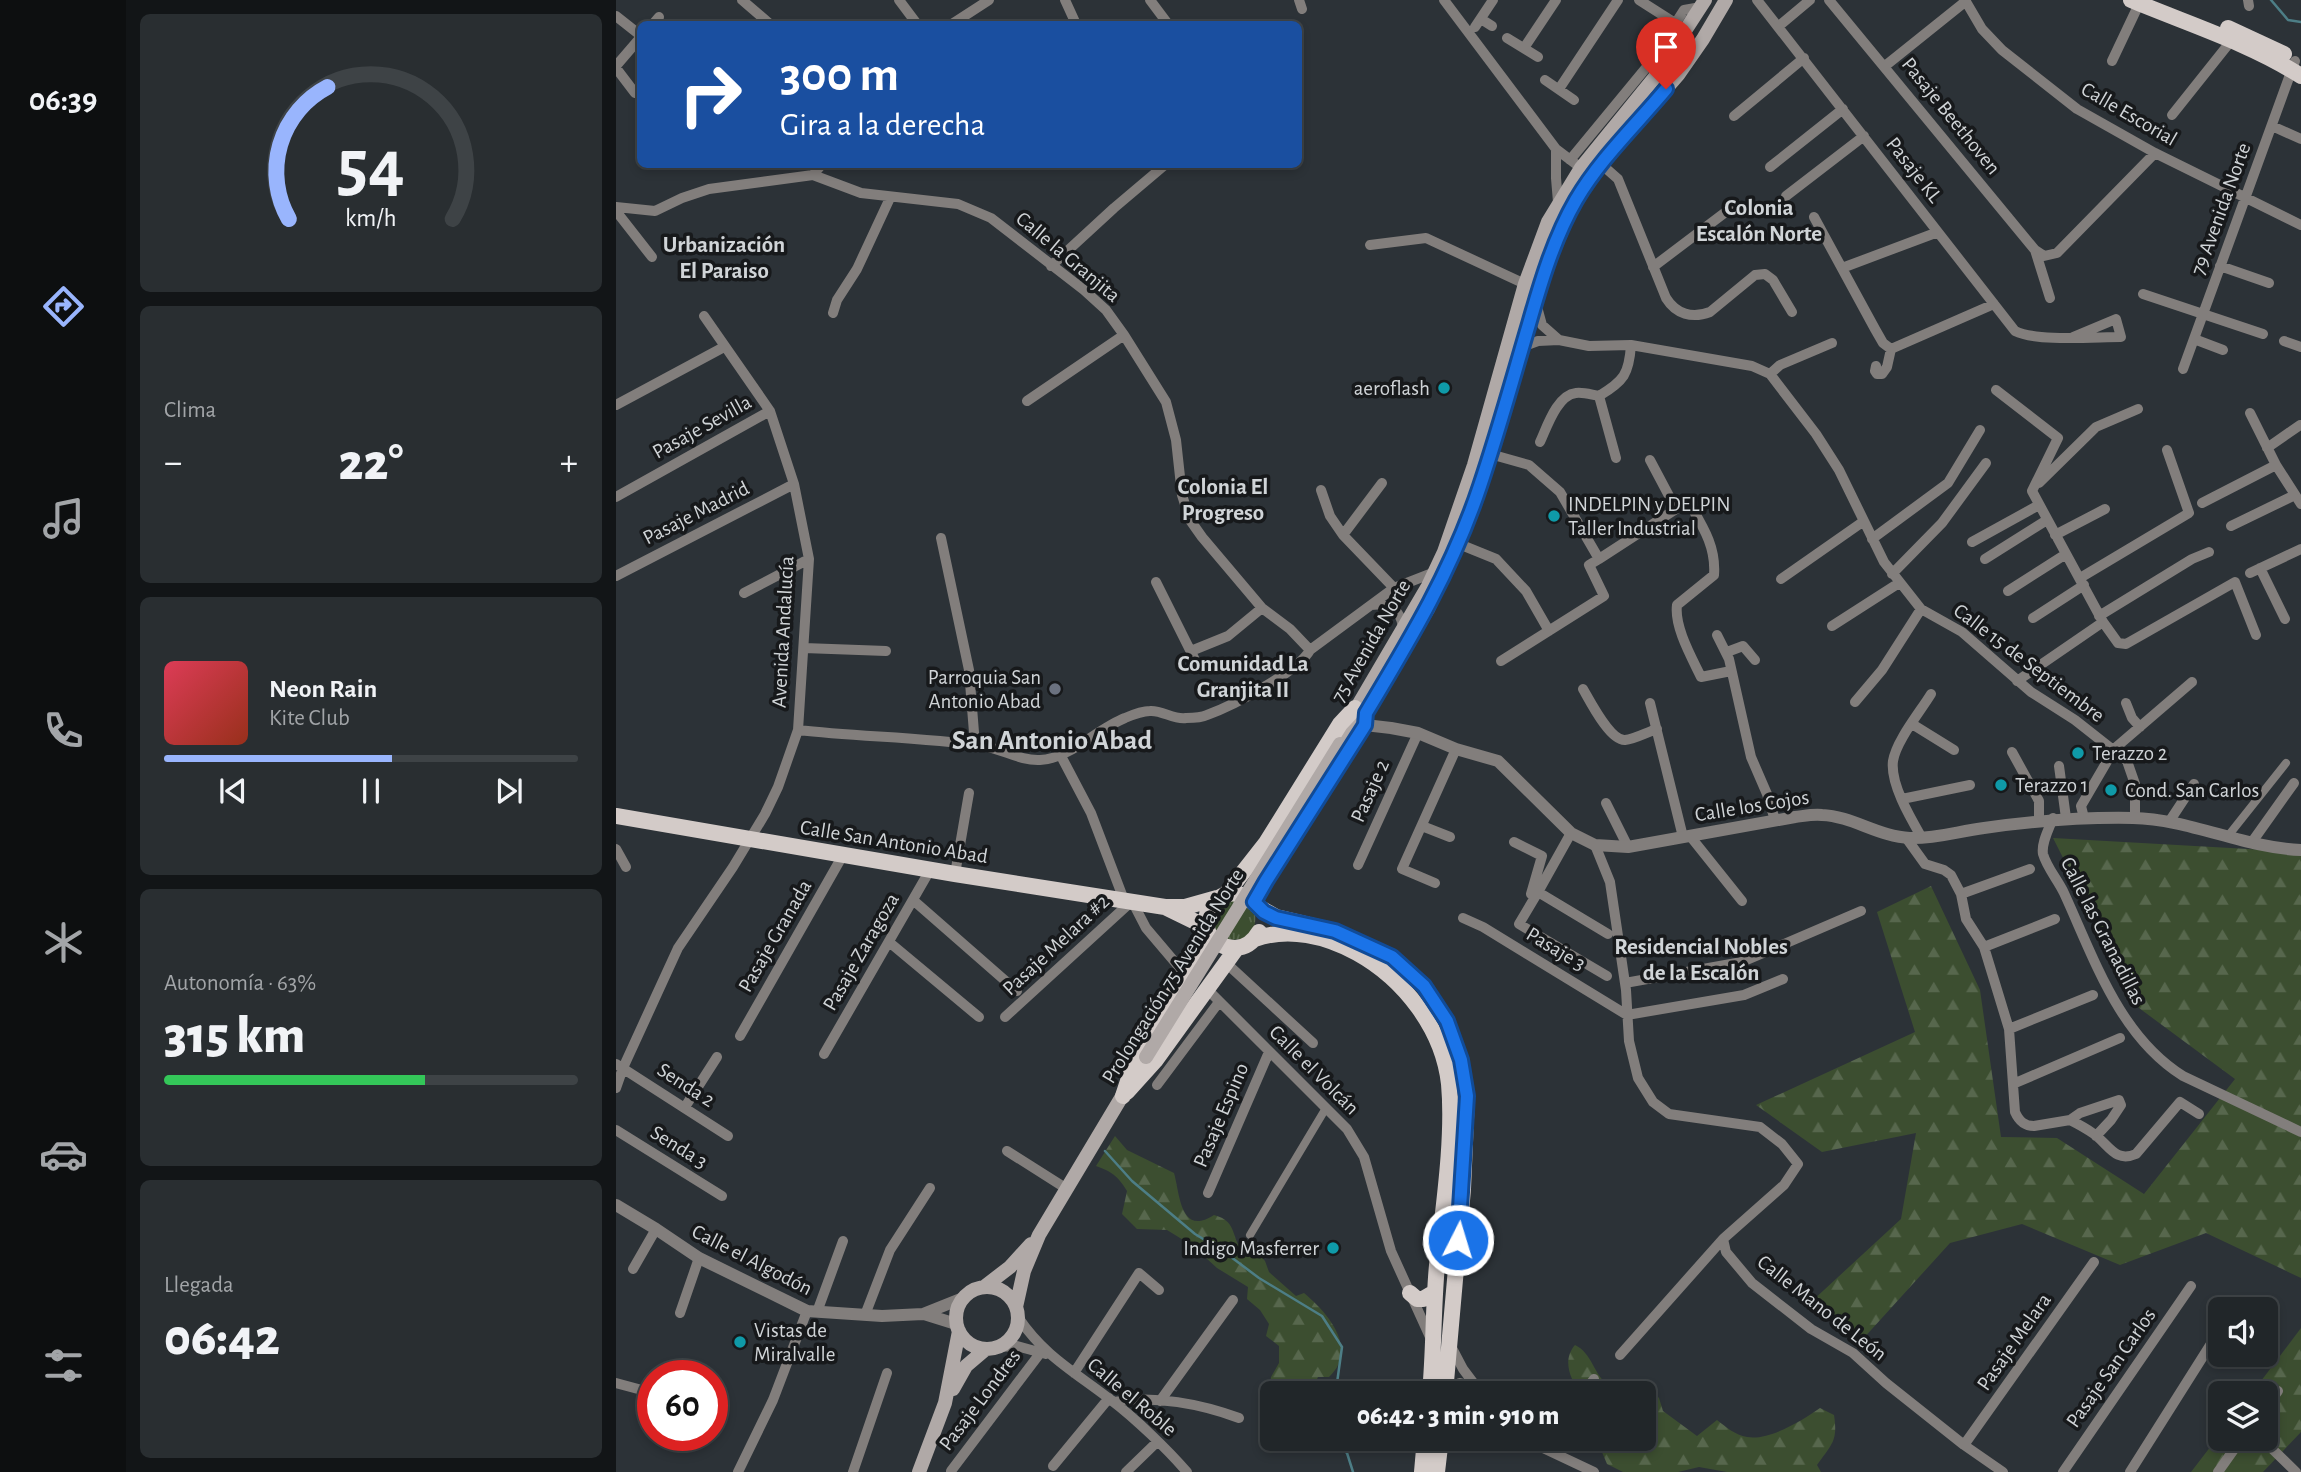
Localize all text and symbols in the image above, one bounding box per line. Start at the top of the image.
pin [1636,17,1696,89]
icon: arrive [1647,28,1685,66]
icon: right [665,49,756,140]
text: 300 m [780,51,899,100]
street label: Pasaje Beethoven [1898,54,2004,178]
street label: Calle Escorial [2077,78,2181,150]
text: 06:39 [29,84,97,116]
text: Gira a la derecha [780,109,985,141]
text: 54 [337,131,405,204]
street label: Pasaje KL [1882,133,1946,207]
street label: 79 Avenida Norte [2187,140,2255,278]
district label: Colonia Escalón Norte [1696,197,1822,246]
text: km/h [345,206,397,231]
street label: Calle la Granjita [1012,208,1124,307]
district label: Urbanización El Paraiso [663,234,785,283]
icon: directions [39,282,88,331]
place label: aeroflash [1354,378,1430,399]
marker: aeroflash [1436,380,1452,396]
street label: Pasaje Sevilla [649,391,755,463]
text: Clima [164,399,216,422]
text: 22° [338,437,404,489]
text: − [164,444,182,482]
text: + [560,444,578,482]
district label: Colonia El Progreso [1178,476,1268,525]
street label: Pasaje Madrid [640,477,753,549]
icon: music [39,494,88,543]
place label: INDELPIN y DELPIN Taller Industrial [1568,494,1731,539]
marker: INDELPIN y DELPIN Taller Industrial [1546,508,1562,524]
street label: Avenida Andalucía [769,555,797,708]
street label: 75 Avenida Norte [1327,576,1415,706]
street label: Calle 15 de Septiembre [1950,600,2108,726]
district label: Comunidad La Granjita II [1177,653,1309,702]
place label: Parroquia San Antonio Abad [928,667,1041,712]
text: Neon Rain [269,676,377,702]
marker: Parroquia San Antonio Abad [1047,681,1063,697]
icon: phone [39,706,88,755]
text: Kite Club [269,707,350,730]
district label: San Antonio Abad [952,727,1152,755]
place label: Terazzo 2 [2092,743,2167,764]
marker: Terazzo 2 [2070,745,2086,761]
street label: Pasaje 2 [1347,757,1393,825]
icon: previous [214,772,252,810]
icon: pause [352,772,390,810]
icon: next [490,772,528,810]
place label: Terazzo 1 [2015,775,2088,796]
marker: Terazzo 1 [1993,777,2009,793]
place label: Cond. San Carlos [2125,780,2259,801]
marker: Cond. San Carlos [2103,782,2119,798]
street label: Calle los Cojos [1693,787,1811,825]
street label: Calle San Antonio Abad [799,817,990,867]
street label: Calle las Granadillas [2057,854,2149,1008]
street label: Prolongación 75 Avenida Norte [1098,865,1248,1087]
street label: Pasaje Granada [735,876,816,996]
street label: Pasaje Zaragoza [819,889,903,1014]
street label: Pasaje Melara #2 [999,891,1113,999]
icon: climate [39,918,88,967]
street label: Pasaje 3 [1523,923,1589,975]
district label: Residencial Nobles de la Escalón [1614,936,1788,985]
text: Autonomía · 63% [164,972,316,995]
text: 315 km [164,1010,305,1062]
street label: Calle el Volcán [1265,1021,1363,1119]
street label: Senda 2 [654,1059,718,1111]
street label: Pasaje Espino [1190,1060,1252,1170]
street label: Senda 3 [647,1121,711,1173]
icon: car [39,1130,88,1179]
position arrow [1421,1203,1495,1277]
street label: Calle el Algodón [688,1221,816,1299]
place label: Indigo Masferrer [1183,1238,1319,1259]
marker: Indigo Masferrer [1325,1240,1341,1256]
street label: Calle Mano de León [1753,1251,1891,1365]
text: Llegada [164,1274,234,1297]
street label: Pasaje Melara [1973,1289,2055,1394]
map controls [2208,1297,2278,1451]
button: sound [2208,1297,2278,1367]
street label: Pasaje San Carlos [2062,1305,2160,1431]
text: 06:42 [164,1312,280,1364]
place label: Vistas de Miralvalle [754,1320,835,1365]
marker: Vistas de Miralvalle [732,1334,748,1350]
icon: filters [39,1341,88,1390]
street label: Pasaje Londres [935,1345,1025,1455]
street label: Calle el Roble [1083,1354,1181,1440]
speed limit sign: 60 [637,1360,728,1451]
button: layers [2208,1381,2278,1451]
text: 06:42 · 3 min · 910 m [1357,1403,1559,1429]

